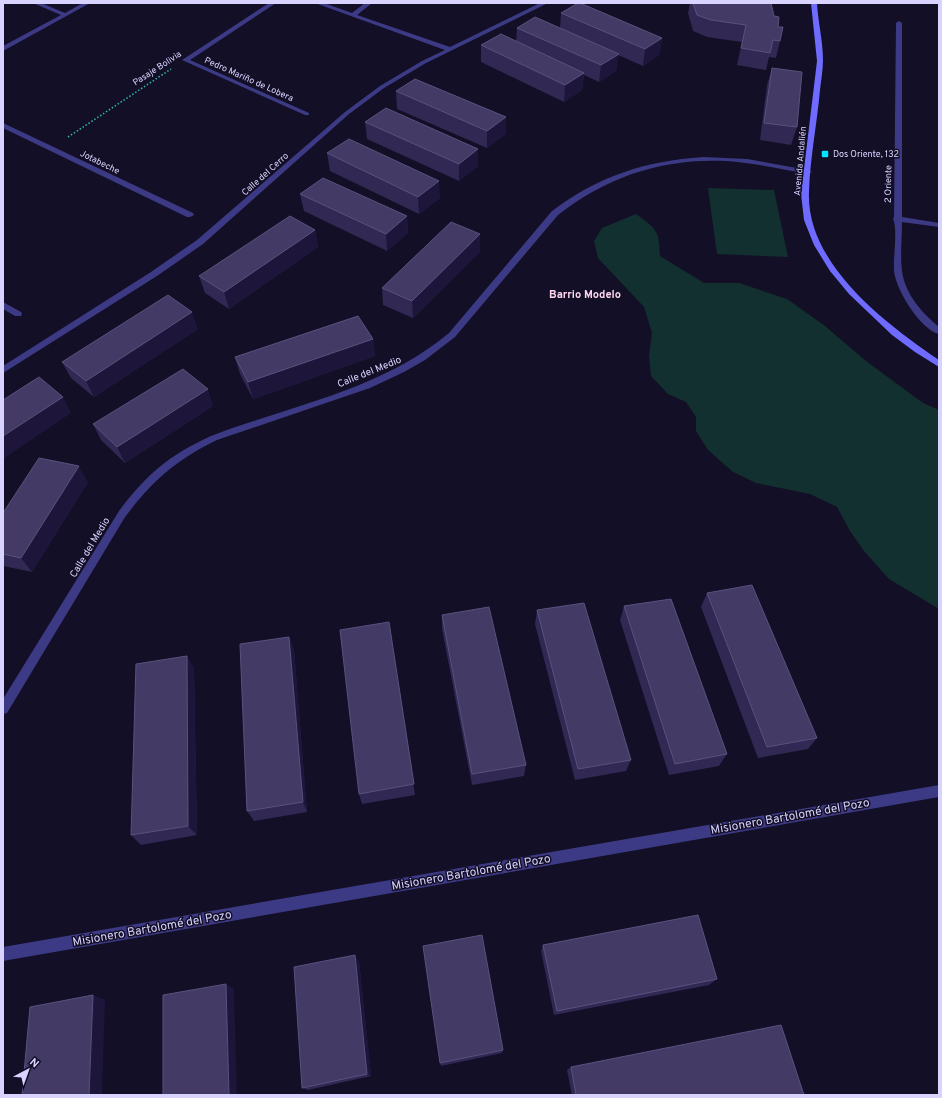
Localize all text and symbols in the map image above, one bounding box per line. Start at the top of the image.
street label: Pasaje Bolivia [131,48,184,88]
street label: Pedro Mariño de Lobera [203,55,295,104]
street label: Avenida Andalién [792,126,809,196]
street label: Jotabeche [78,148,121,177]
marker: Dos Oriente, 132 [820,149,830,159]
place label: Dos Oriente, 132 [833,149,899,160]
street label: Calle del Cerro [240,150,291,198]
street label: 2 Oriente [883,165,894,203]
district label: Barrio Modelo [549,288,621,302]
street label: Calle del Medio [336,353,404,391]
street label: Calle del Medio [67,515,114,580]
street label: Misionero Bartolomé del Pozo [709,795,871,839]
street label: Misionero Bartolomé del Pozo [390,851,552,895]
street label: Misionero Bartolomé del Pozo [71,907,233,951]
north arrow [8,1050,48,1090]
text: N [26,1055,41,1071]

